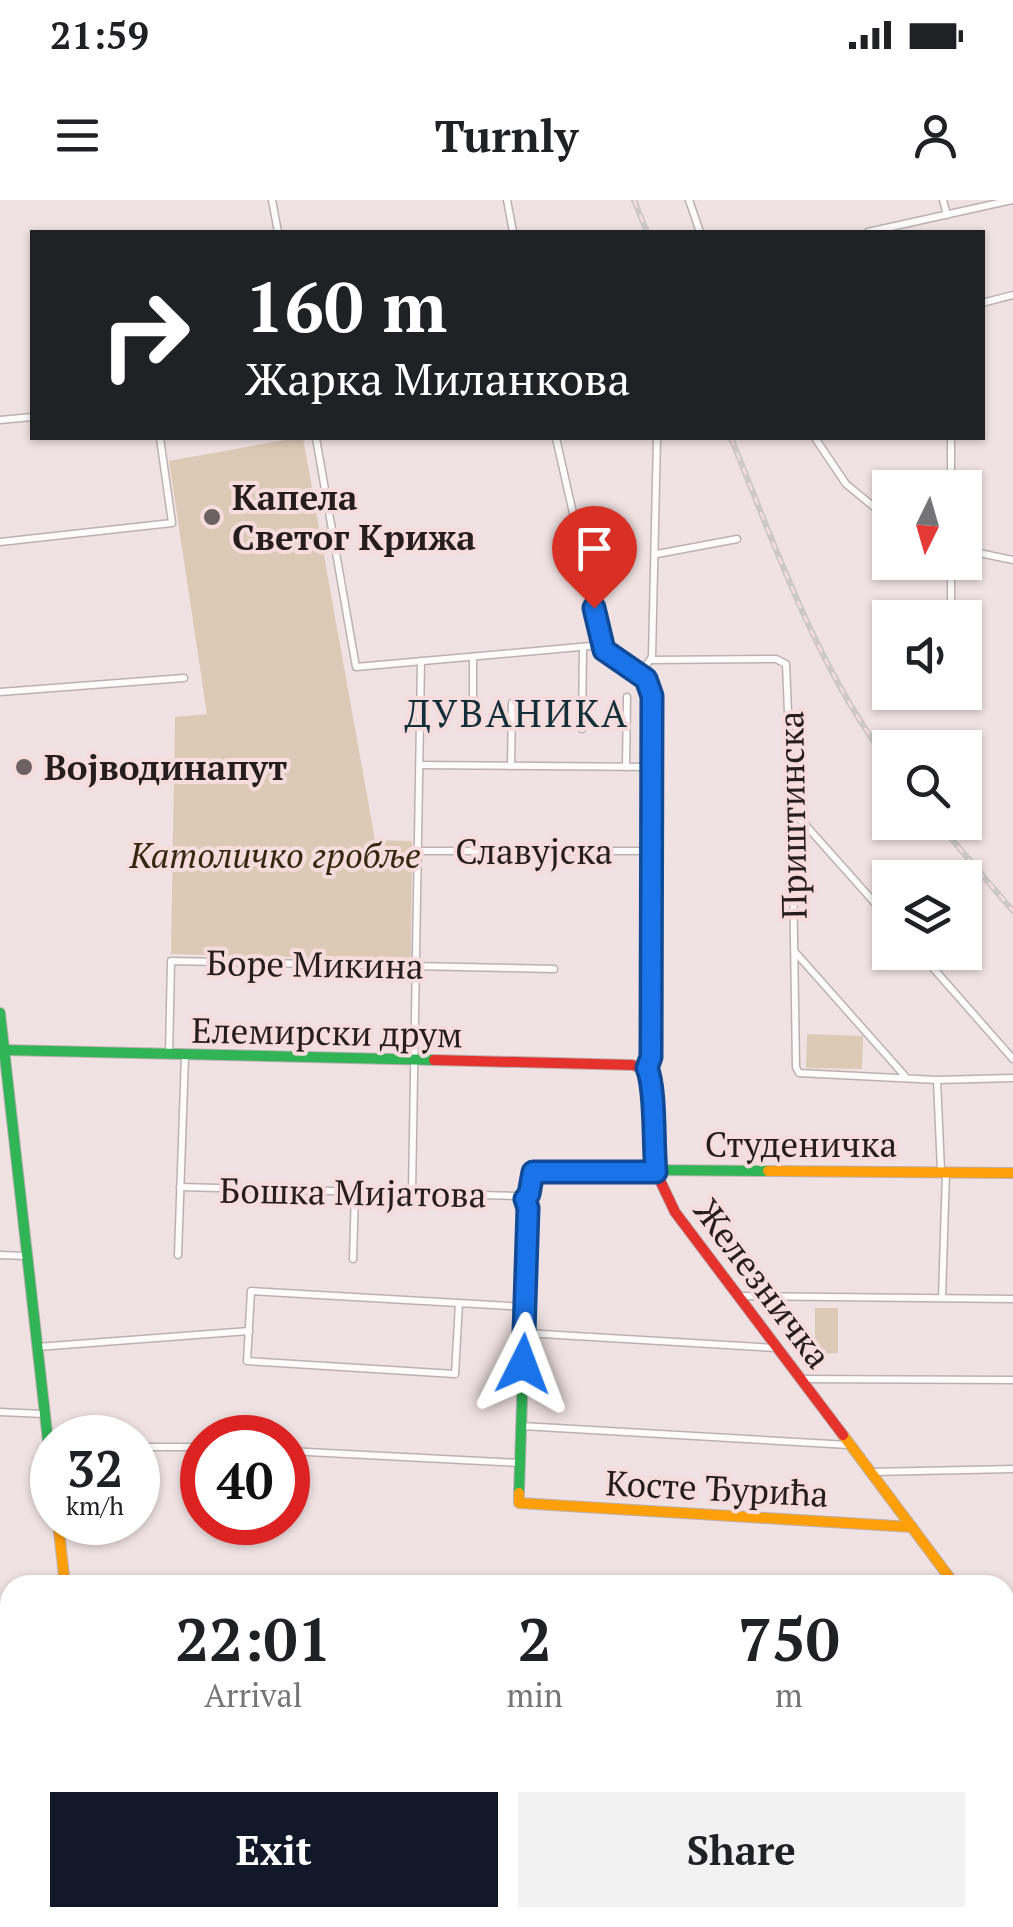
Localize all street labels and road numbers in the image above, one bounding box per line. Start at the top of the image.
street label: Приштинска [767,710,817,920]
street label: Славујска [455,828,613,874]
street label: Боре Микина [206,939,424,989]
street label: Елемирски друм [191,1007,463,1057]
street label: Студеничка [705,1121,897,1167]
street label: Бошка Мијатова [219,1167,487,1217]
street label: Железничка [684,1189,842,1377]
street label: Косте Ђурића [604,1459,830,1517]

